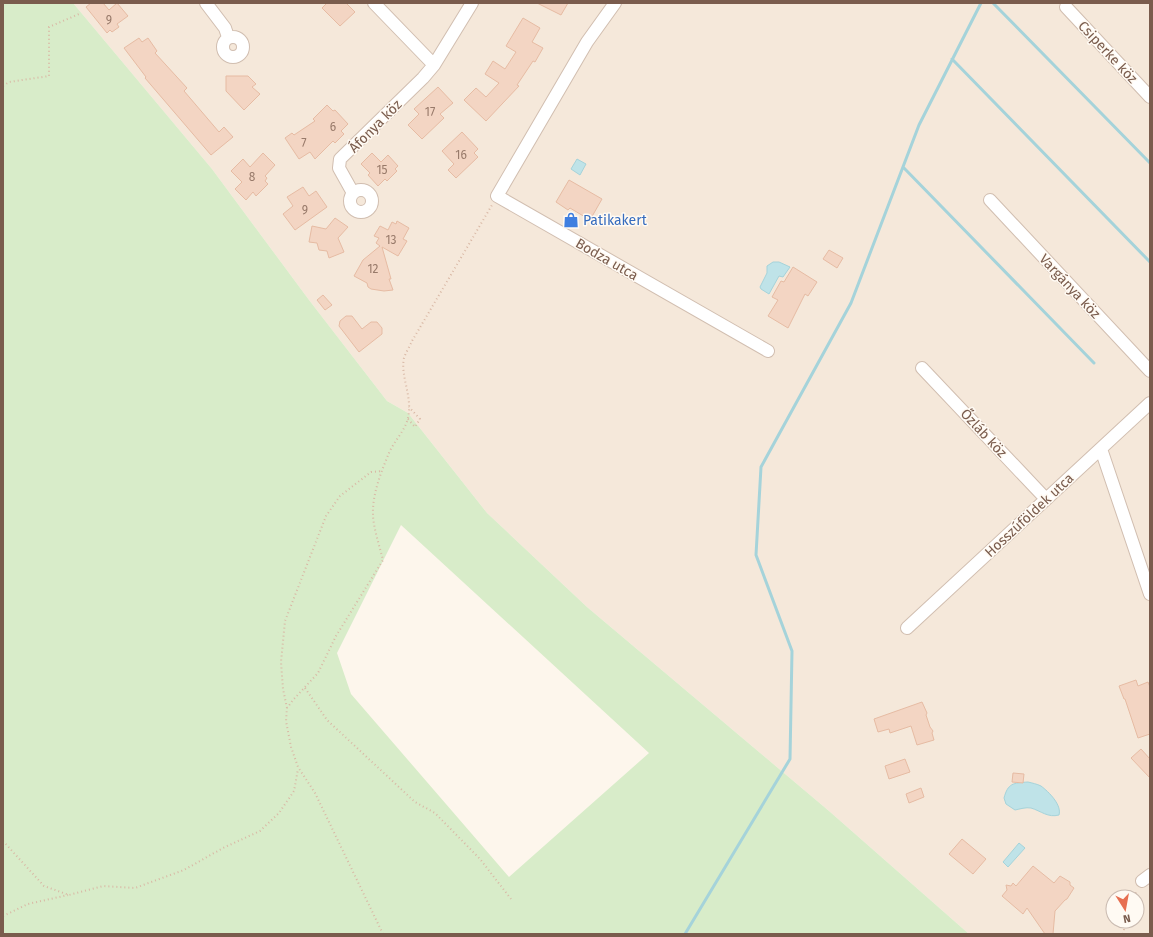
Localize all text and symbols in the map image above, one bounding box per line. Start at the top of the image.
house number: 9 [106,13,112,27]
street label: Csiperke köz [1074,18,1141,87]
street label: Áfonya köz [345,96,405,156]
house number: 17 [425,105,435,119]
house number: 6 [330,120,336,134]
house number: 7 [301,136,307,150]
house number: 16 [455,148,467,162]
house number: 15 [376,163,388,177]
house number: 8 [249,170,256,184]
house number: 9 [302,203,308,217]
shop icon: Patikakert [562,211,580,229]
place label: Patikakert [583,212,648,229]
house number: 13 [385,233,397,247]
street label: Bodza utca [572,235,641,284]
street label: Vargánya köz [1035,251,1104,322]
house number: 12 [367,262,379,276]
street label: Őzláb köz [957,405,1011,461]
street label: Hosszúföldek utca [981,470,1077,561]
north arrow [1105,889,1145,929]
text: N [1122,911,1132,925]

